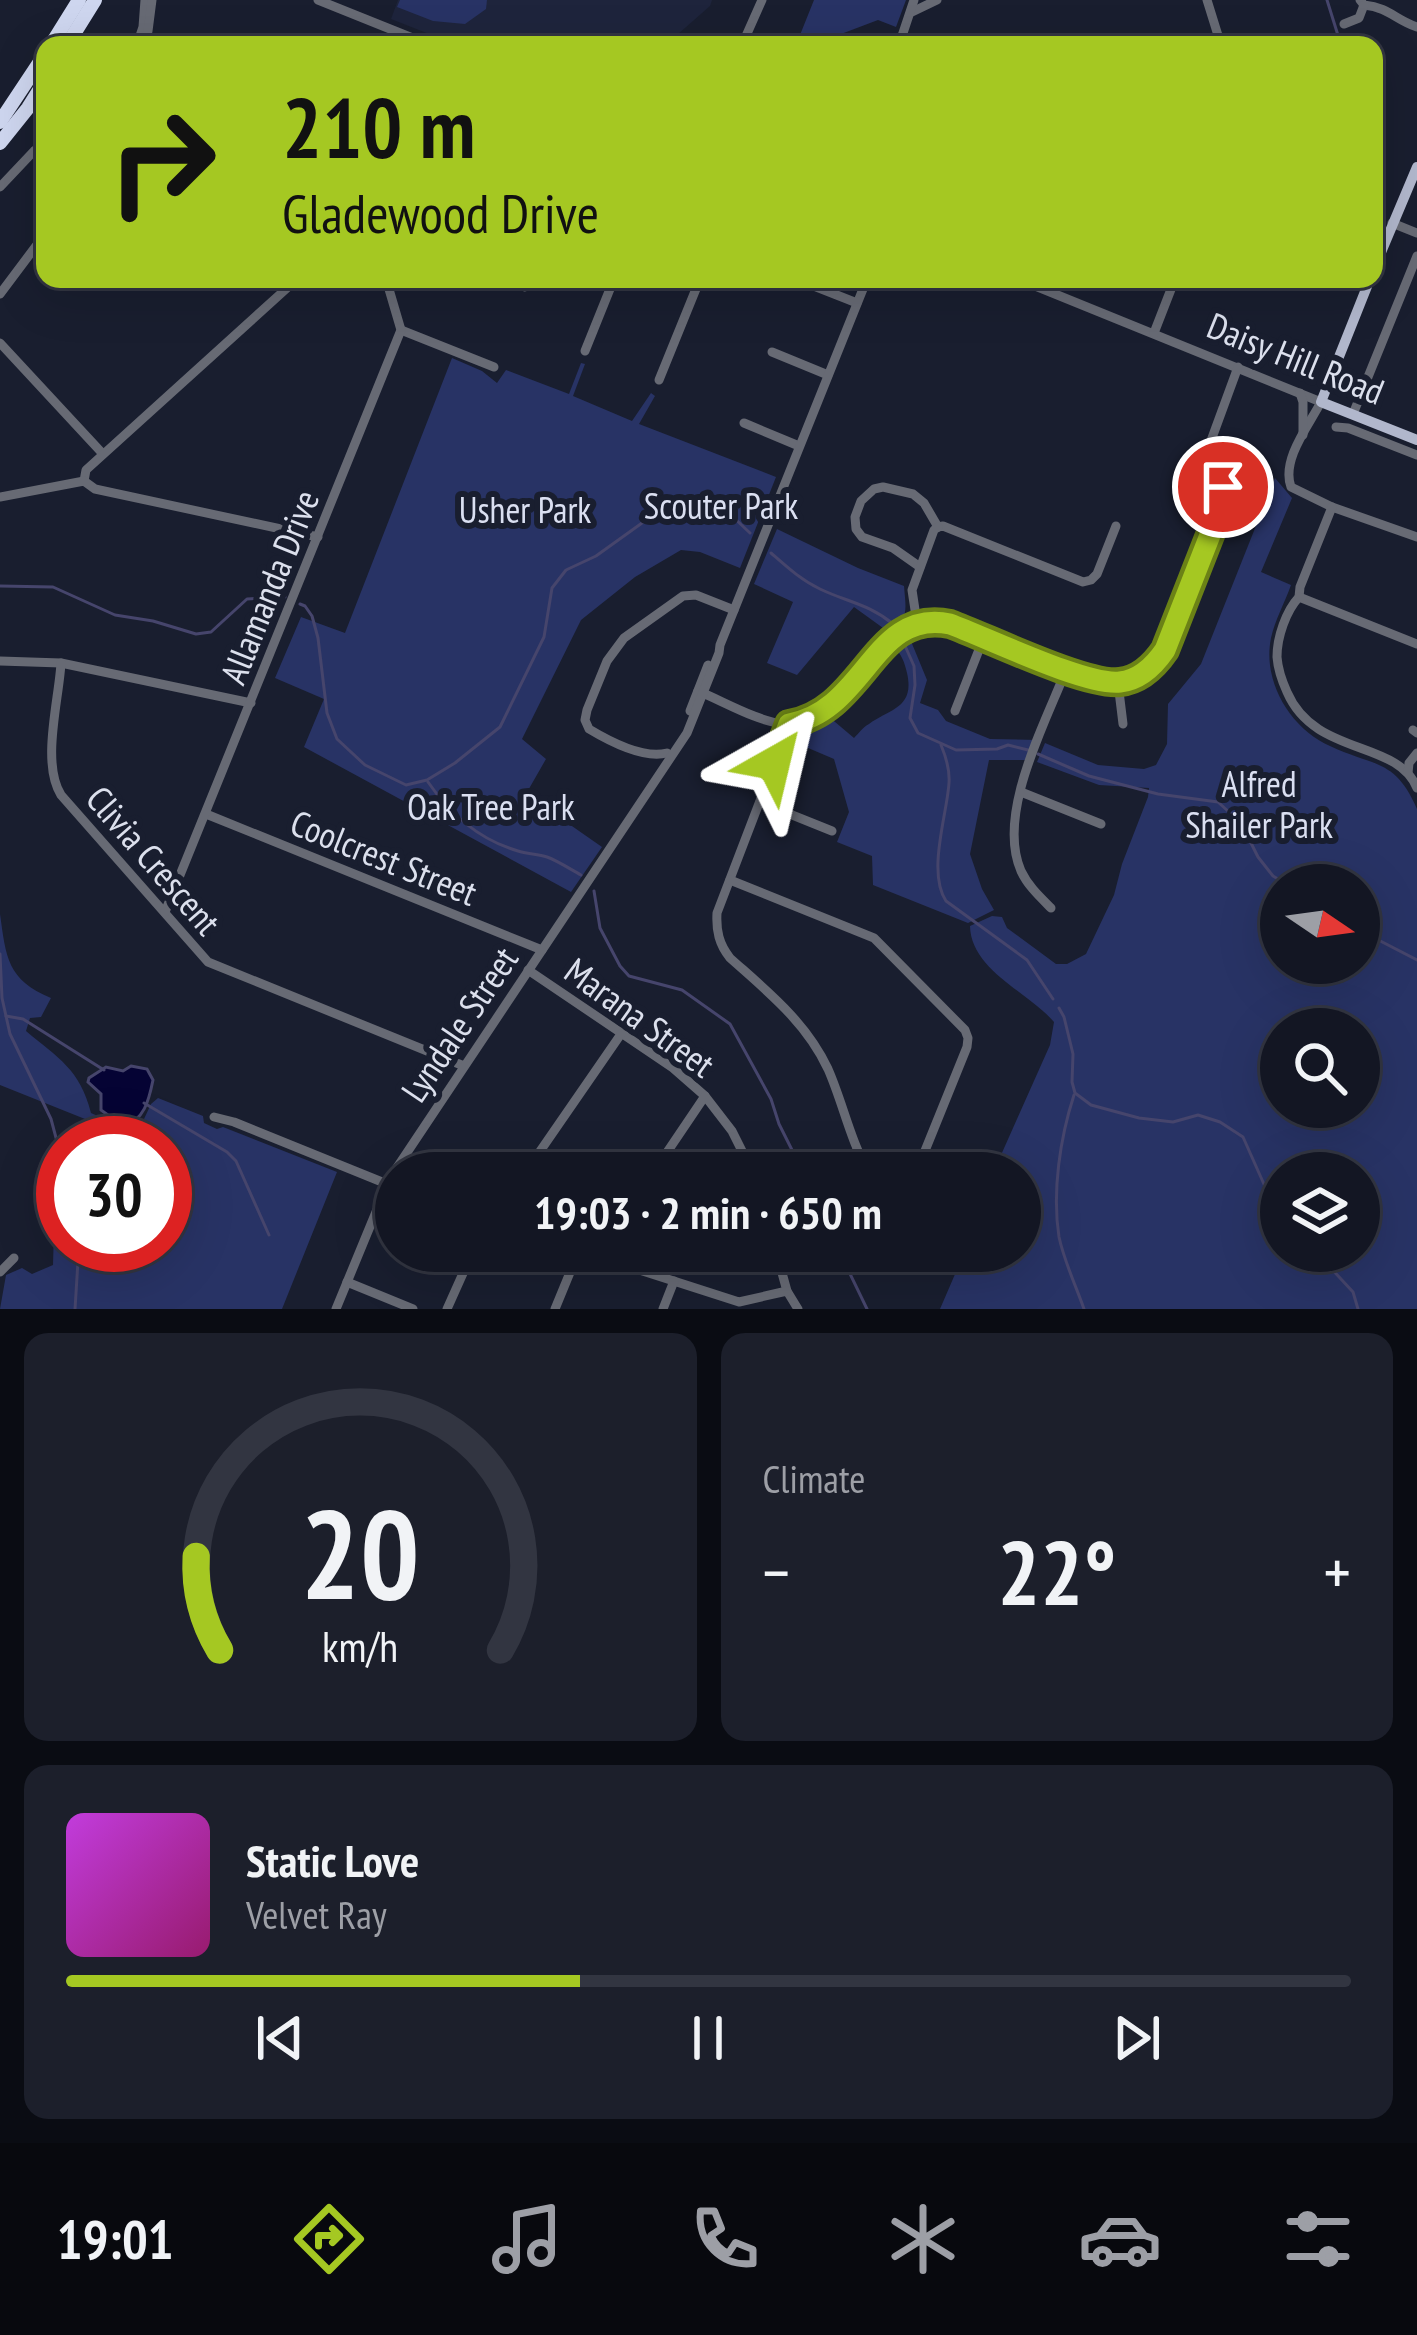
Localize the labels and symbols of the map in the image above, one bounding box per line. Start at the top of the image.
street label: Daisy Hill Road [1201,301,1391,415]
pin [1172,436,1274,538]
park label: Scouter Park [644,482,798,529]
street label: Allamanda Drive [209,483,329,691]
park label: Usher Park [459,486,591,533]
position arrow [711,700,837,826]
park label: Alfred Shailer Park [1185,760,1333,848]
street label: Clivia Crescent [76,776,232,944]
park label: Oak Tree Park [407,783,575,830]
street label: Coolcrest Street [284,798,484,916]
north arrow [1260,864,1380,984]
street label: Lyndale Street [390,937,528,1110]
street label: Marana Street [556,947,724,1087]
speed limit sign: 30 [36,1116,192,1272]

